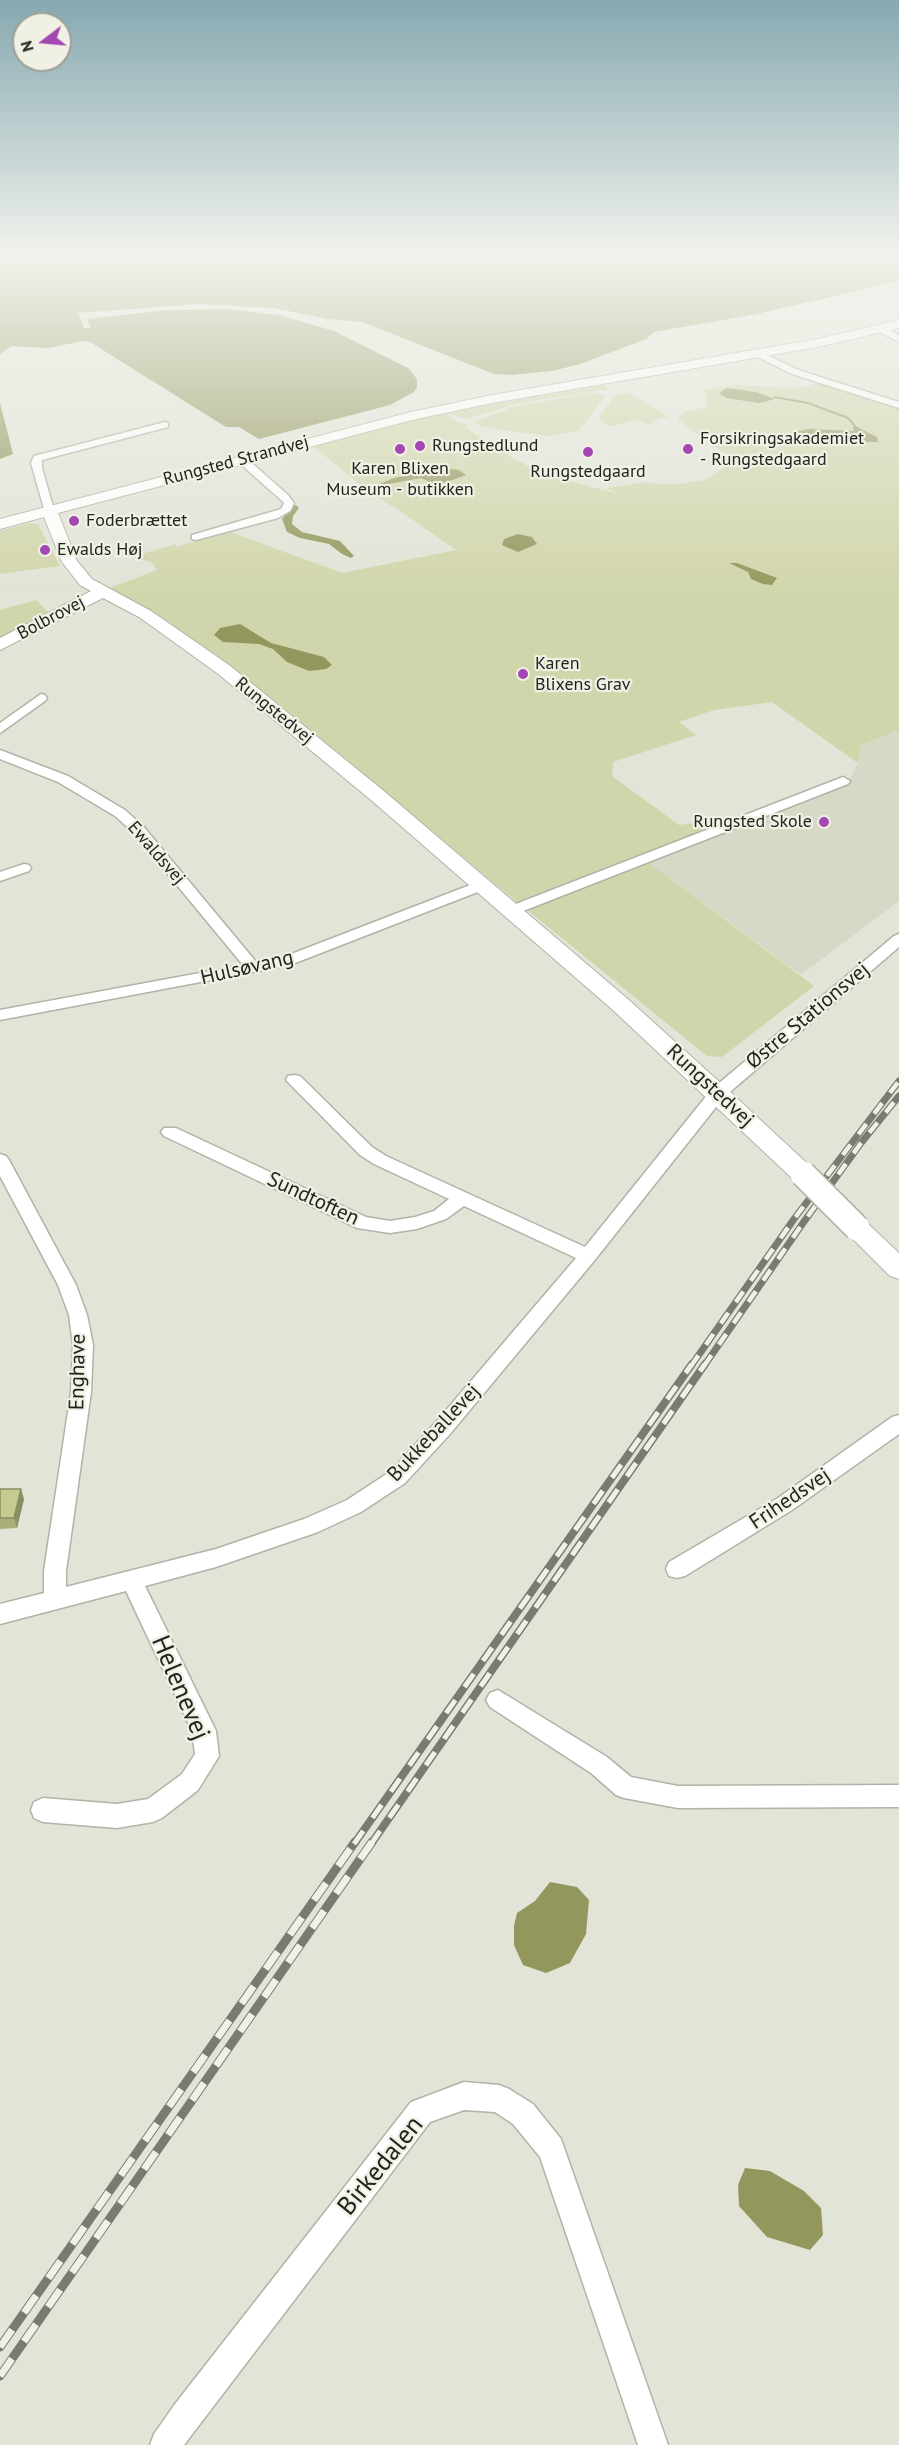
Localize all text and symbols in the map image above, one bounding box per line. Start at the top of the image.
north arrow [12,12,72,72]
text: N [16,39,38,54]
place label: Forsikringsakademiet - Rungstedgaard [700,428,864,470]
street label: Rungsted Strandvej [161,431,311,491]
place label: Rungstedlund [432,435,539,457]
marker: Rungstedlund [413,439,427,453]
marker: Karen Blixen Museum - butikken [393,442,407,456]
marker: Forsikringsakademiet - Rungstedgaard [681,442,695,456]
marker: Rungstedgaard [581,445,595,459]
place label: Karen Blixen Museum - butikken [326,458,474,500]
place label: Rungstedgaard [530,461,646,483]
place label: Foderbrættet [86,510,187,532]
marker: Foderbrættet [67,514,81,528]
place label: Ewalds Høj [57,539,143,561]
marker: Ewalds Høj [38,543,52,557]
street label: Bolbrovej [14,591,88,645]
place label: Karen Blixens Grav [535,653,631,696]
marker: Karen Blixens Grav [516,667,530,681]
street label: Rungstedvej [230,673,318,749]
place label: Rungsted Skole [693,811,812,833]
marker: Rungsted Skole [817,815,831,829]
street label: Ewaldsvej [123,817,189,889]
street label: Hulsøvang [198,945,296,991]
street label: Østre Stationsvej [741,957,875,1075]
street label: Rungstedvej [661,1039,759,1133]
street label: Sundtoften [263,1167,363,1231]
street label: Enghave [65,1334,91,1410]
street label: Bukkeballevej [382,1379,486,1487]
street label: Frihedsvej [745,1463,835,1535]
street label: Helenevej [144,1631,216,1745]
street label: Birkedalen [332,2110,430,2222]

